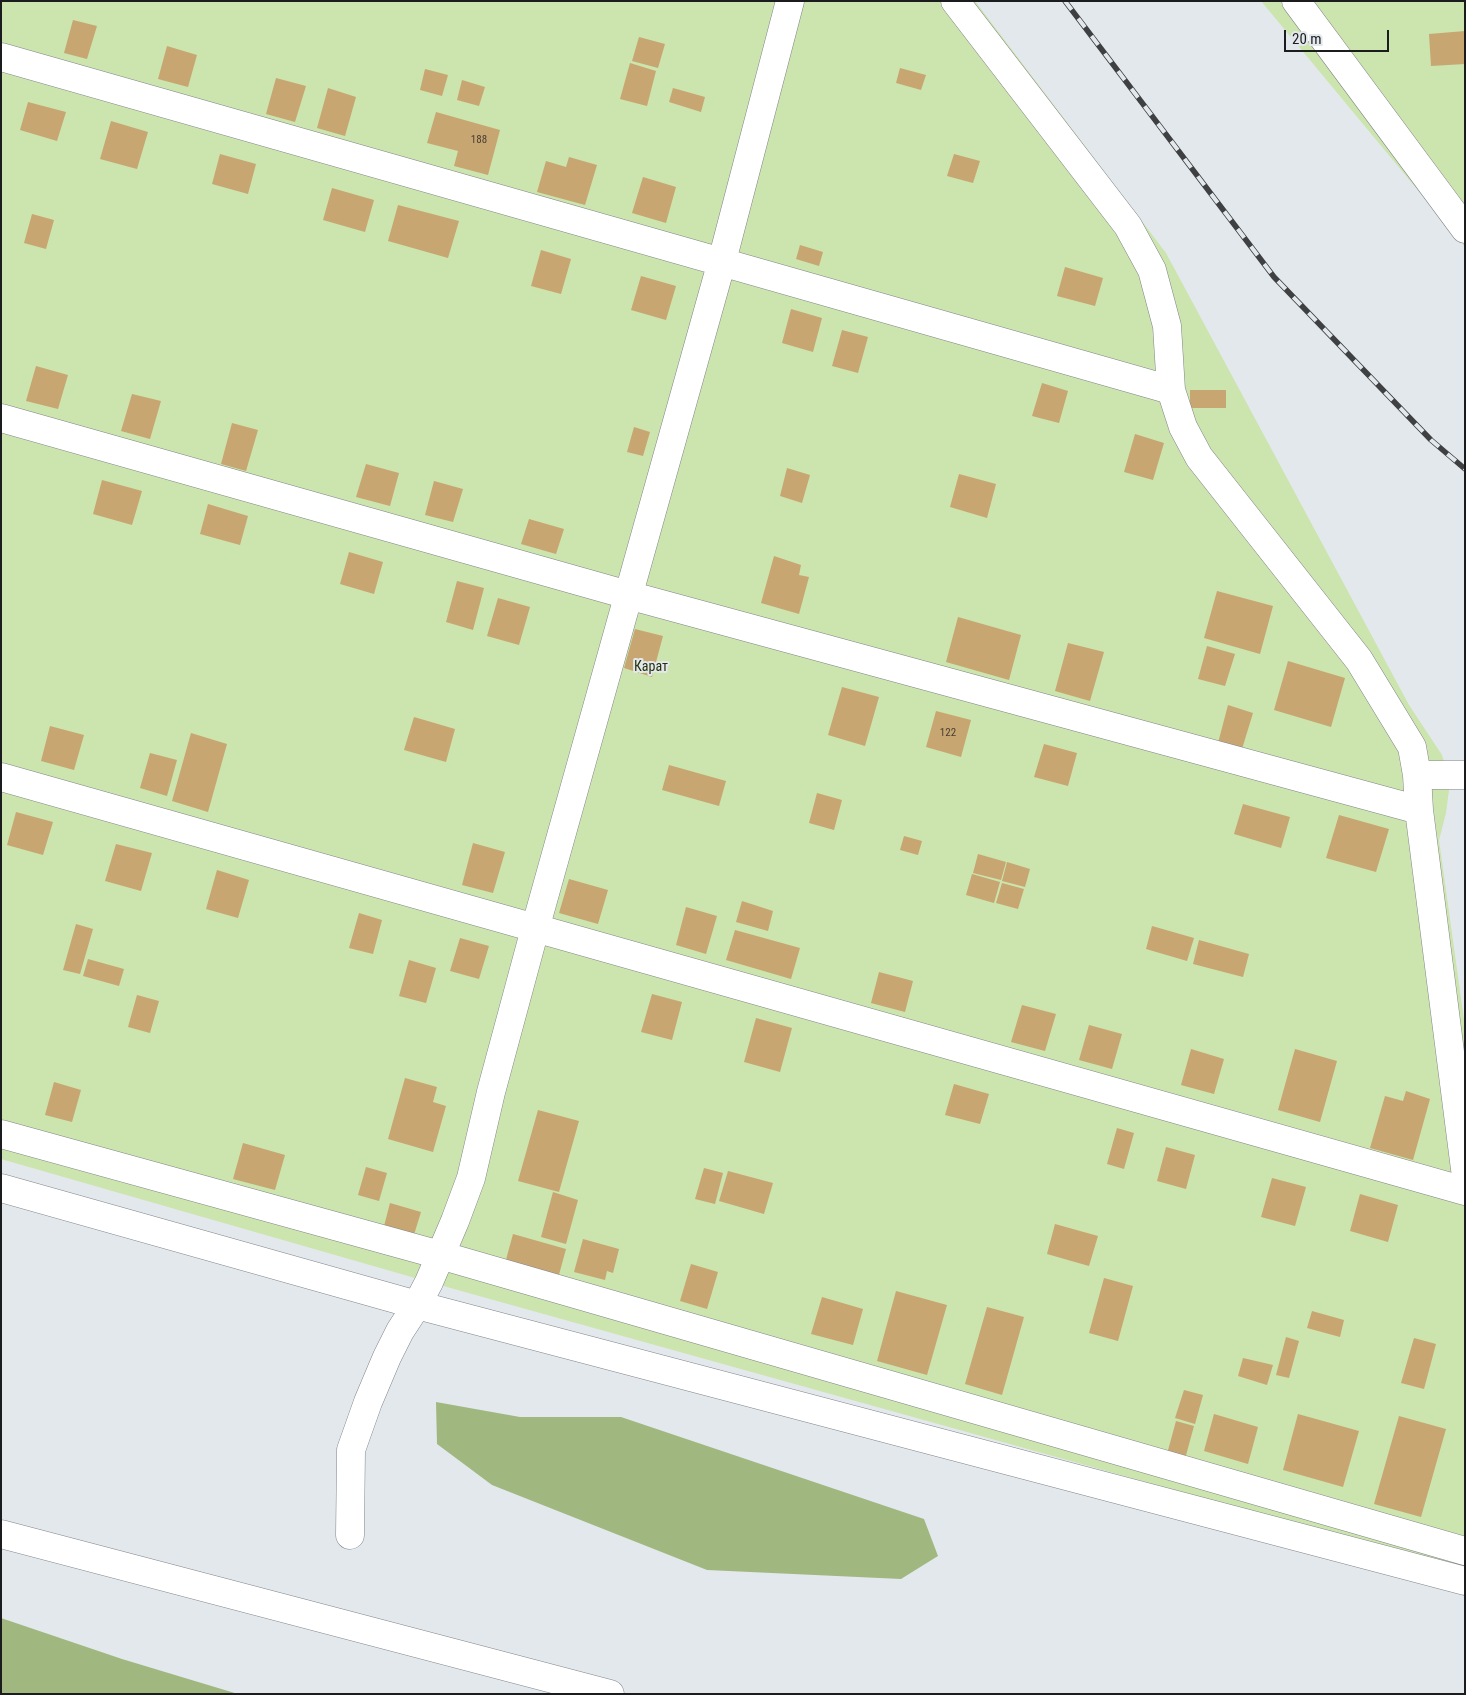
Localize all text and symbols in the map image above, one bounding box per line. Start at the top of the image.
scale bar [1286,20,1391,52]
text: 20 m [1292,30,1322,48]
house number: 188 [471,133,487,147]
park label: Карат [634,659,668,675]
house number: 122 [940,726,956,740]

